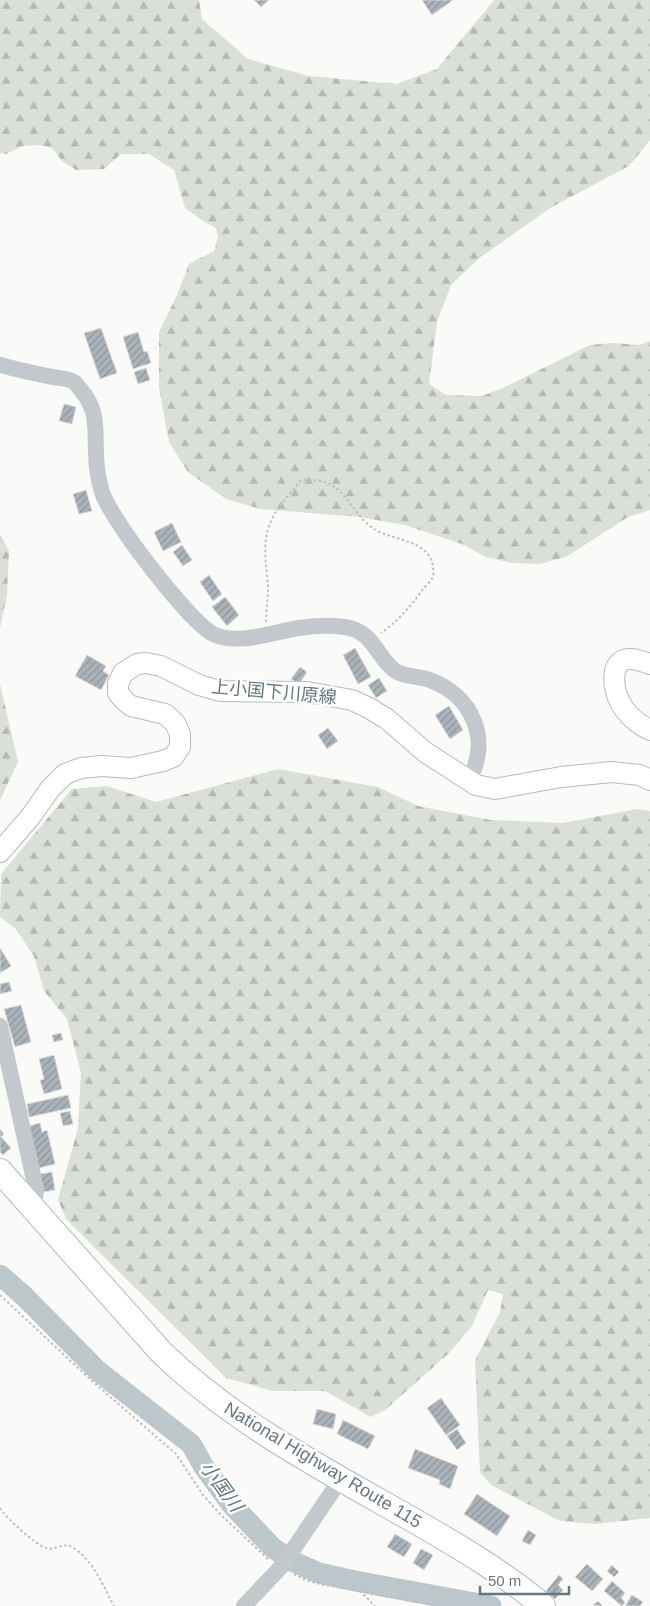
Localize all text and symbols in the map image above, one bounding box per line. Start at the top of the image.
street label: 上小国下川原線 [210,677,338,707]
street label: National Highway Route 115 [221,1398,425,1532]
water label: 小国川 [196,1457,248,1517]
scale bar [480,1564,569,1596]
text: 50 m [488,1572,521,1589]

